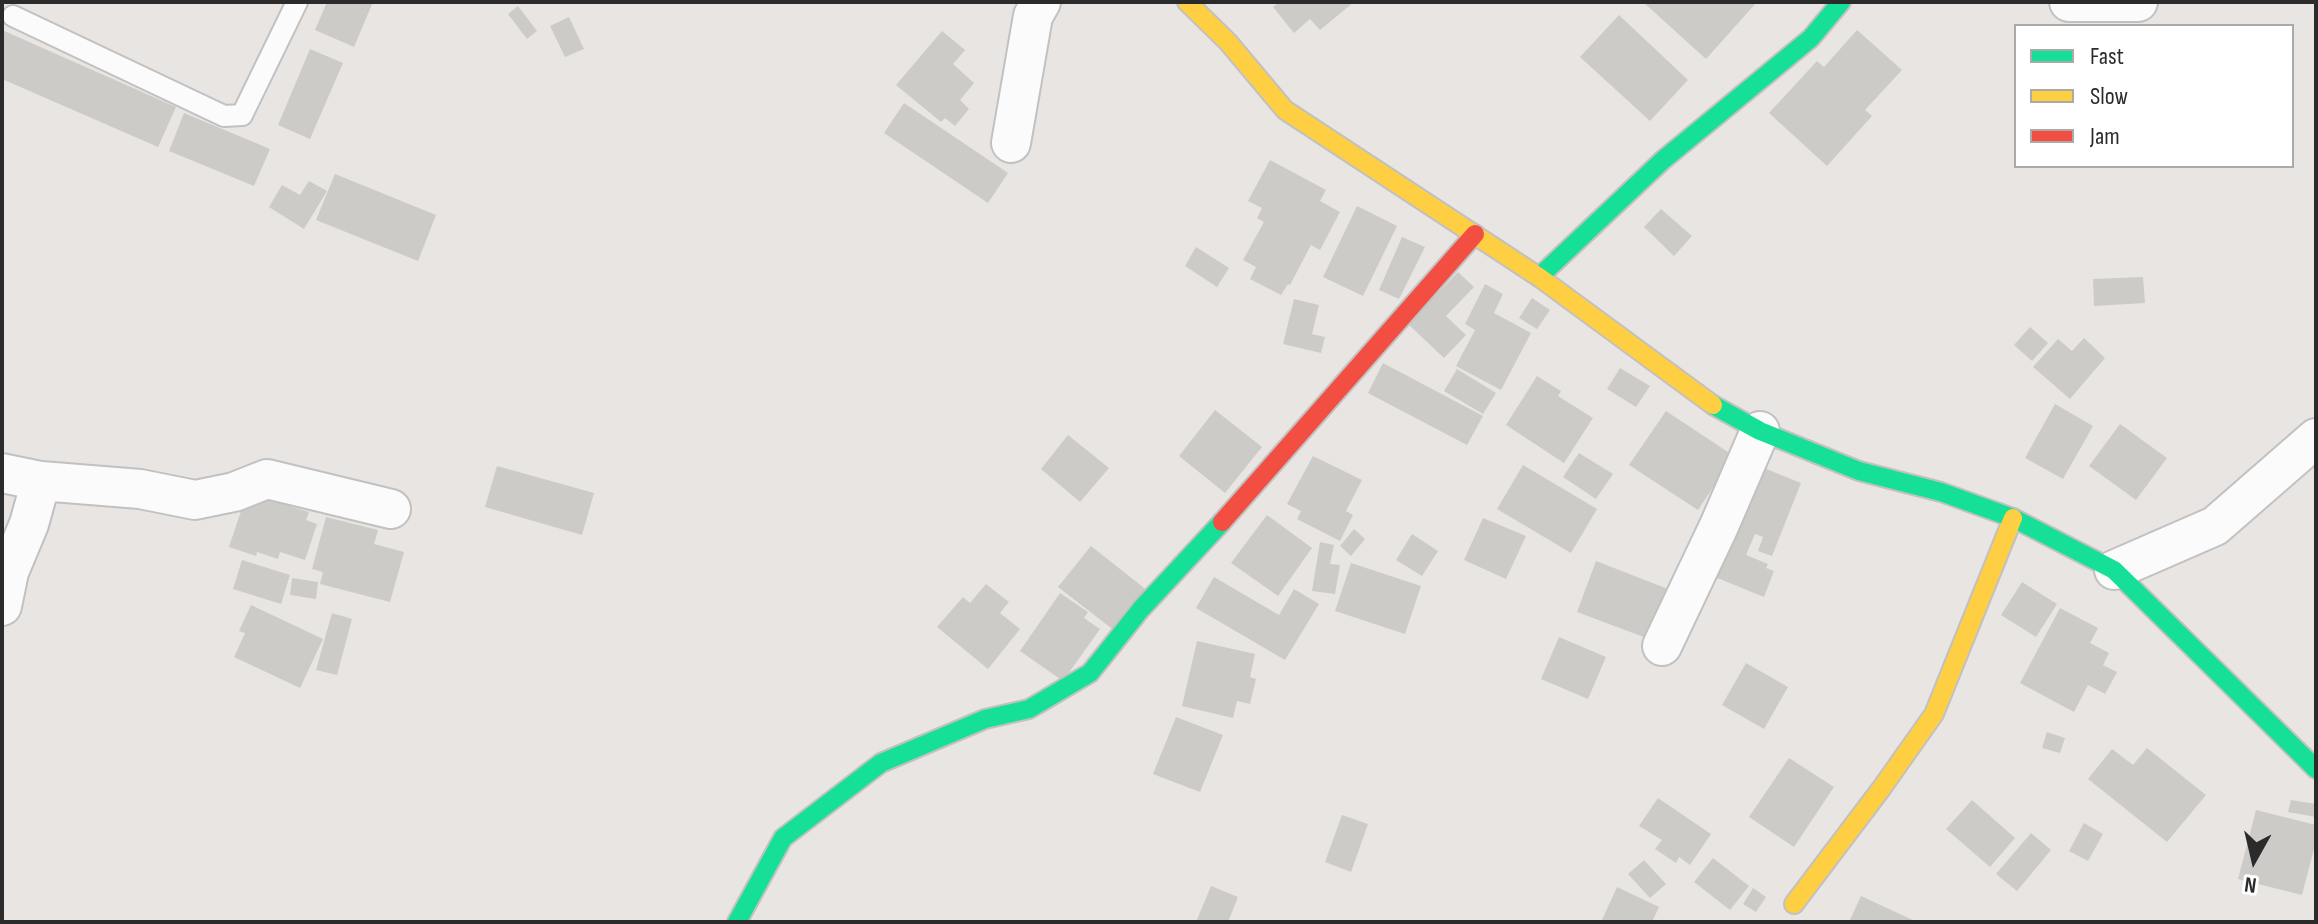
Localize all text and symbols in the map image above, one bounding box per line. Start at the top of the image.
legend [2014,24,2294,168]
text: Fast [2090,42,2124,71]
text: Slow [2090,82,2128,111]
text: Jam [2090,122,2120,151]
north arrow [2214,820,2294,900]
text: N [2243,870,2258,898]

